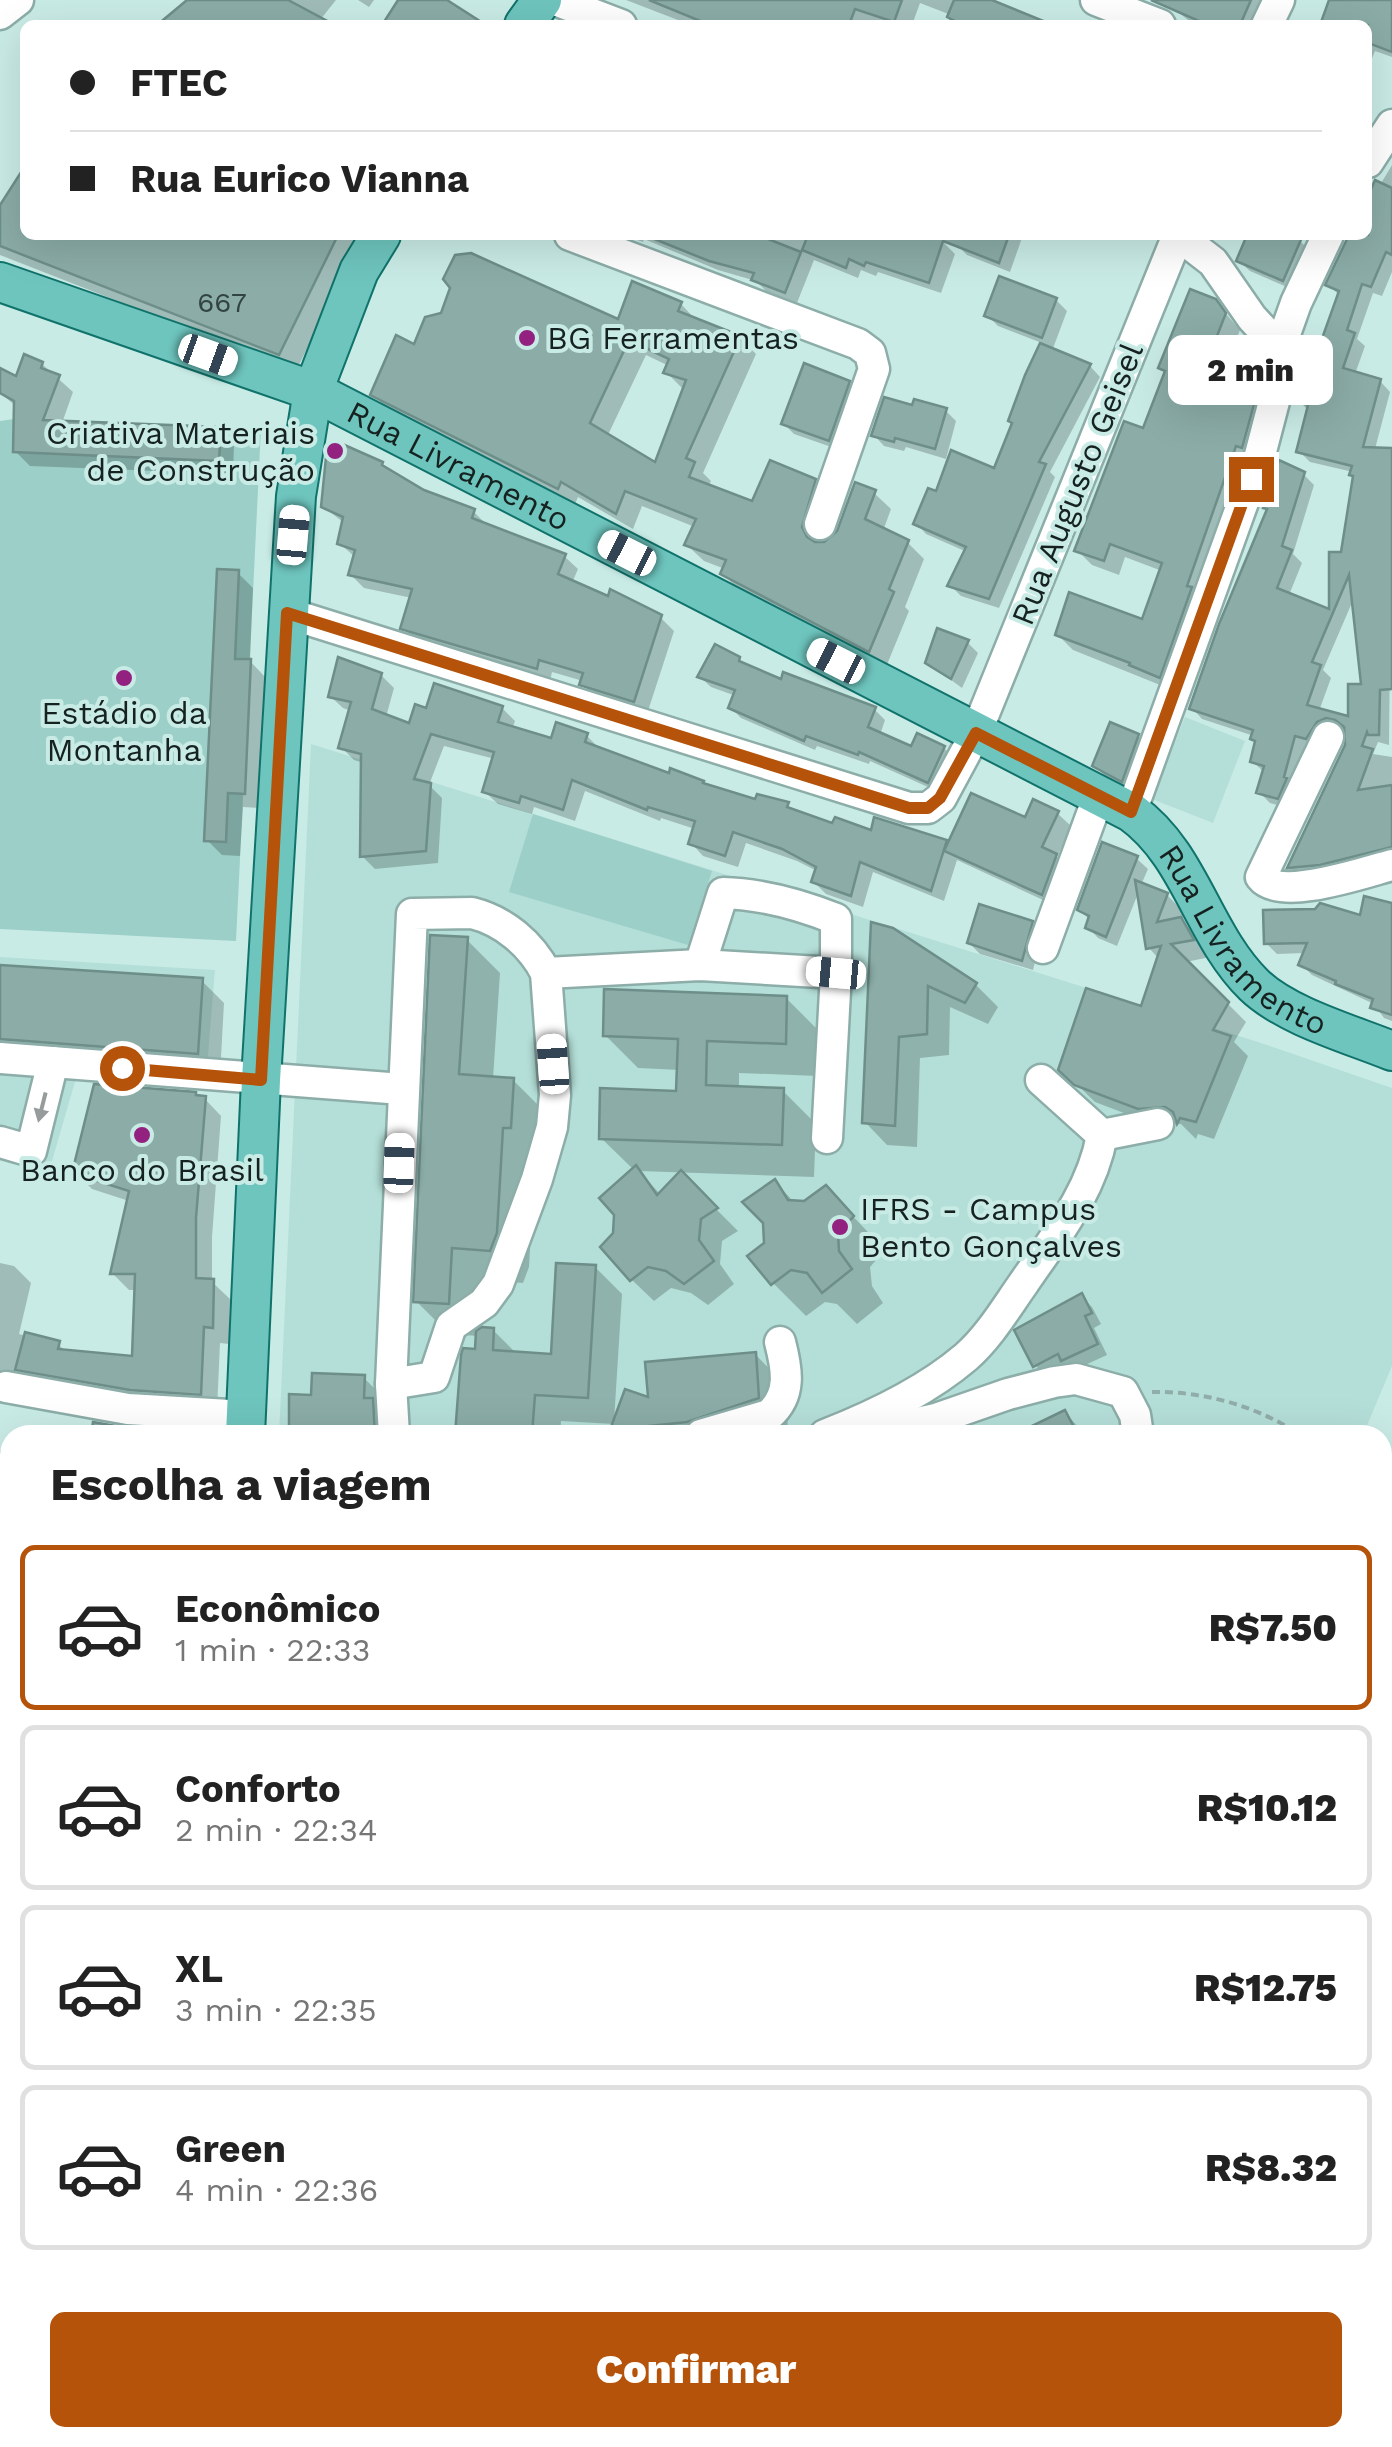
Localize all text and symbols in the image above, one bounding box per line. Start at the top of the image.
text: FTEC [130,61,228,105]
text: Rua Eurico Vianna [130,157,469,201]
house number: 667 [197,286,247,319]
place label: BG Ferramentas [547,319,799,357]
marker: BG Ferramentas [516,327,538,349]
car [175,331,241,379]
callout: 2 min [1168,334,1334,404]
street label: Rua Augusto Geisel [1003,337,1151,631]
text: 2 min [1207,351,1294,389]
street label: Rua Livramento [341,393,576,539]
place label: Criativa Materiais de Construção [46,414,315,489]
marker: Criativa Materiais de Construção [324,440,346,462]
route end [1229,457,1274,502]
car [275,504,311,566]
car [593,526,661,580]
car [802,634,870,688]
marker: Estádio da Montanha [113,667,135,689]
place label: Estádio da Montanha [41,694,207,769]
street label: Rua Livramento [1151,837,1332,1043]
car [805,955,867,991]
car [536,1033,570,1095]
route start [100,1046,145,1091]
one-way arrow [34,1092,49,1123]
marker: Banco do Brasil [131,1124,153,1146]
car [383,1132,415,1194]
place label: Banco do Brasil [20,1151,264,1189]
place label: IFRS - Campus Bento Gonçalves [860,1190,1122,1265]
marker: IFRS - Campus Bento Gonçalves [829,1216,851,1238]
text: Escolha a viagem [50,1458,432,1511]
icon: car [55,1583,145,1673]
text: Econômico [175,1587,380,1631]
text: R$7.50 [1209,1606,1337,1650]
text: 1 min · 22:33 [175,1631,370,1669]
icon: car [55,1763,145,1853]
text: Conforto [175,1767,341,1811]
text: R$10.12 [1197,1786,1337,1830]
text: 2 min · 22:34 [175,1811,377,1849]
icon: car [55,1943,145,2033]
text: XL [175,1947,223,1991]
text: R$12.75 [1194,1966,1337,2010]
text: 3 min · 22:35 [175,1991,377,2029]
icon: car [55,2123,145,2213]
text: Green [175,2127,286,2171]
text: R$8.32 [1205,2146,1337,2190]
text: 4 min · 22:36 [175,2171,378,2209]
button: Confirmar [50,2312,1342,2427]

